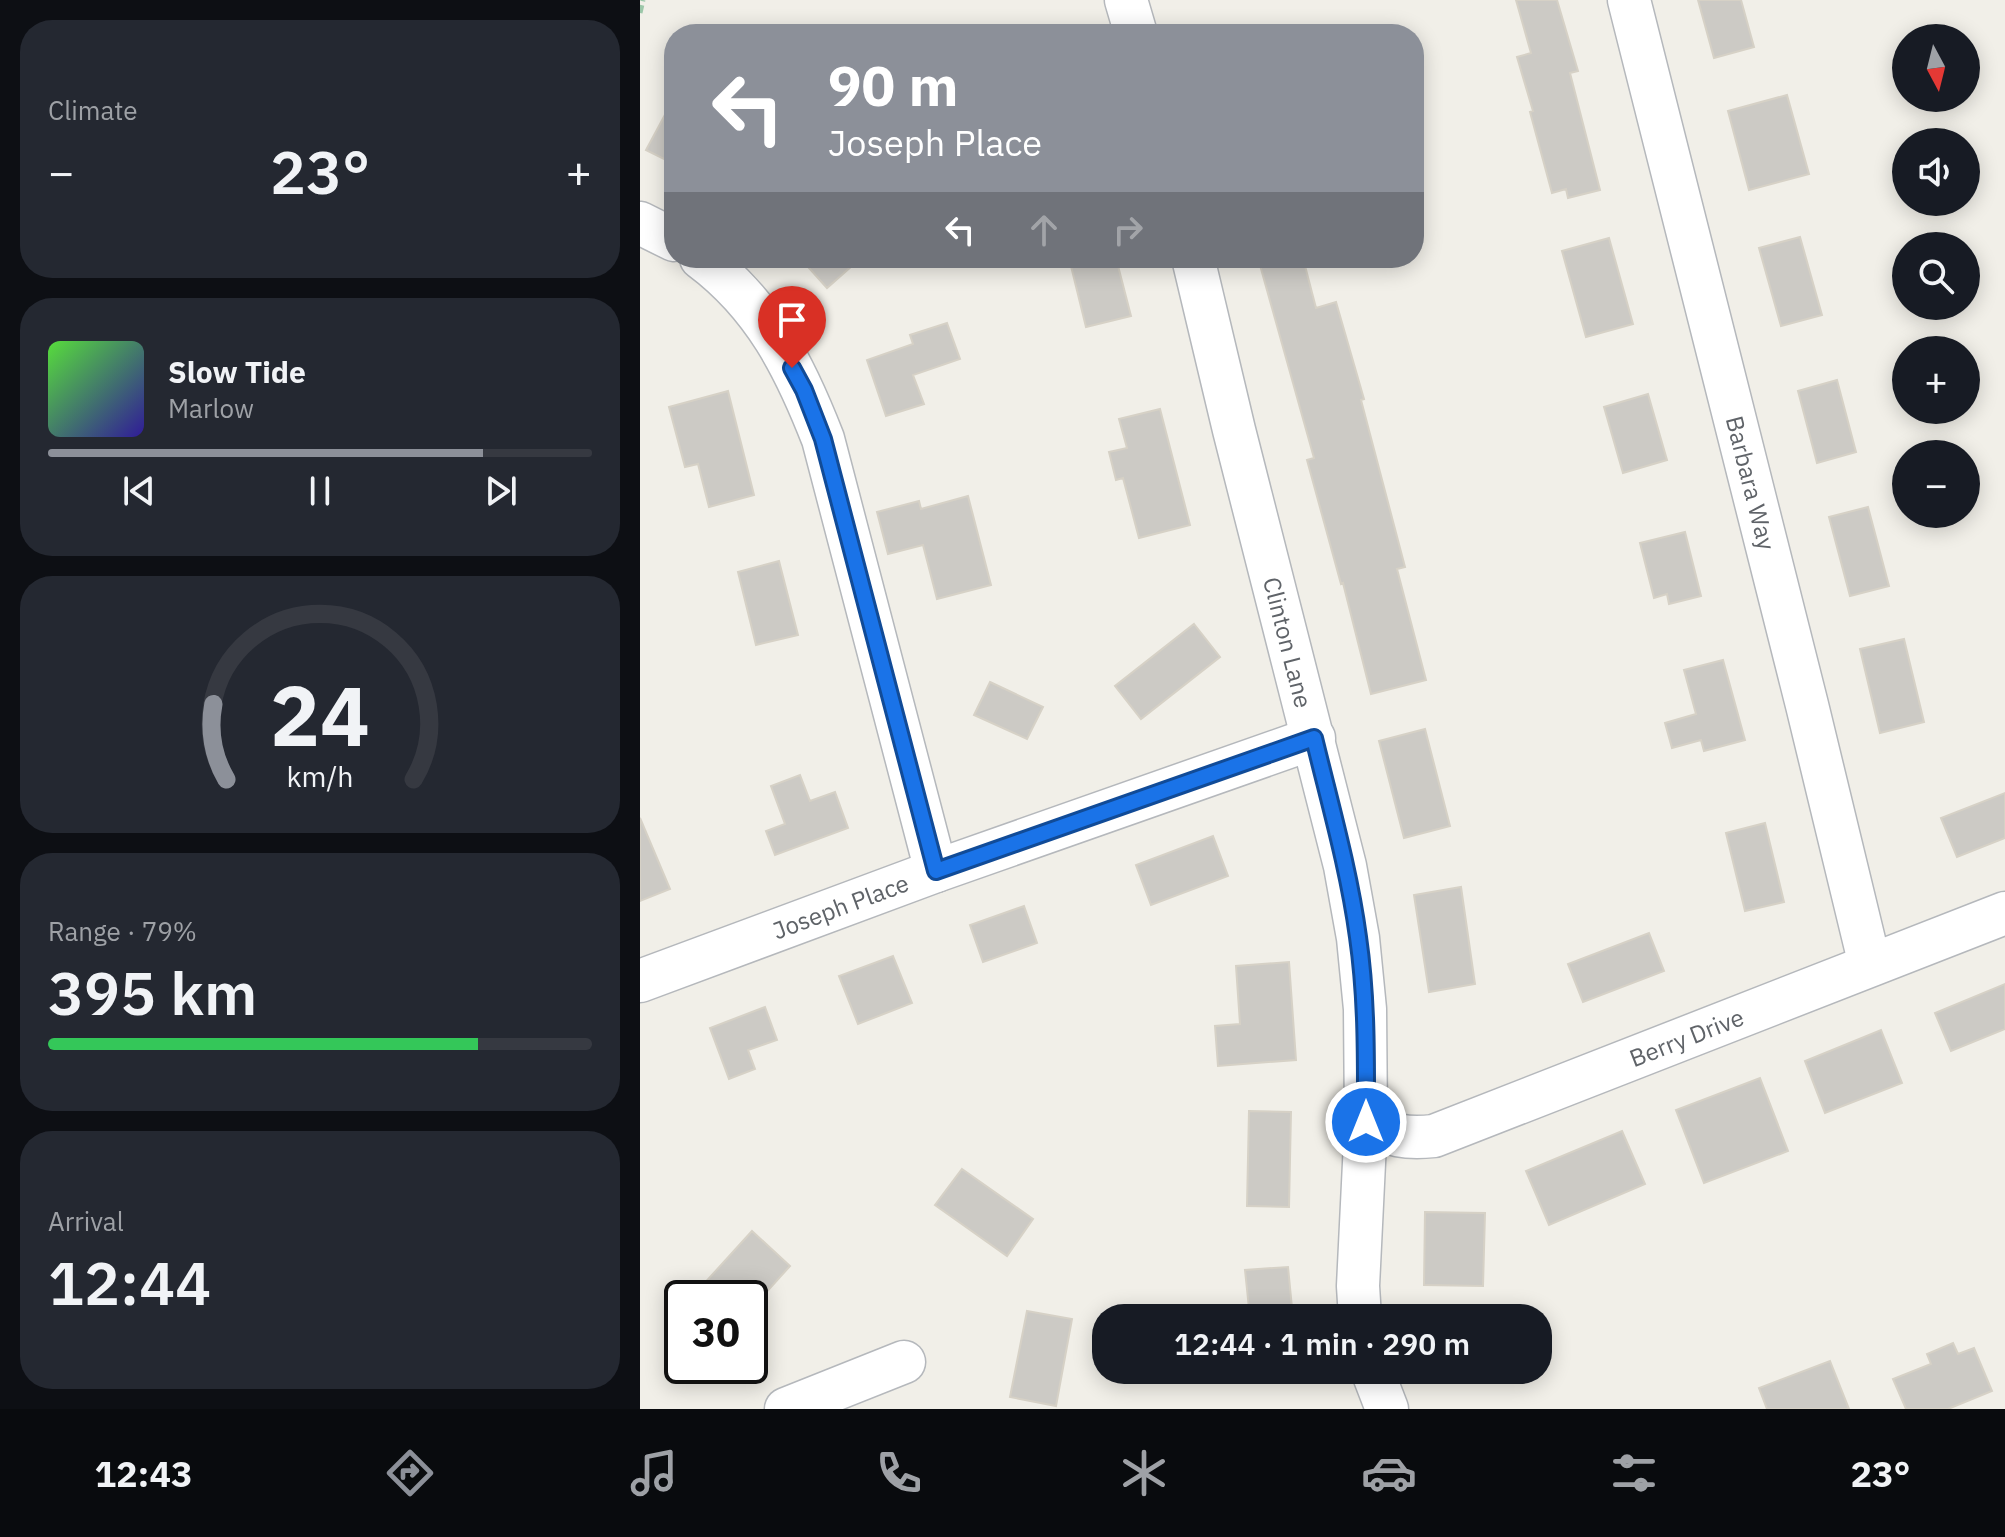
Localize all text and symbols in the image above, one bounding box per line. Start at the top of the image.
north arrow [1892,24,1980,112]
map controls [1892,24,1980,528]
text: 90 m [828,49,958,121]
icon: left [696,56,800,160]
text: Climate [48,93,138,127]
text: Joseph Place [828,119,1042,166]
button: sound [1892,128,1980,216]
text: 23° [270,132,370,211]
text: − [48,143,74,200]
text: + [566,143,592,200]
icon: left [938,208,982,252]
icon: ahead [1022,208,1066,252]
icon: right [1106,208,1150,252]
button: search [1892,232,1980,320]
pin [758,286,826,368]
icon: arrive [770,298,814,342]
button: + [1892,336,1980,424]
text: Slow Tide [168,352,306,391]
text: Marlow [168,391,254,425]
street label: Barbara Way [1719,412,1783,553]
button: − [1892,440,1980,528]
icon: previous [117,469,161,513]
icon: pause [298,469,342,513]
icon: next [479,469,523,513]
street label: Clinton Lane [1256,574,1320,711]
text: 24 [270,661,370,769]
text: km/h [286,759,354,796]
street label: Joseph Place [768,867,913,946]
text: Range · 79% [48,914,197,948]
text: 395 km [48,953,257,1032]
street label: Berry Drive [1625,1001,1748,1074]
position arrow [1324,1080,1408,1164]
text: Arrival [48,1204,124,1238]
text: 12:44 [48,1243,211,1322]
speed limit sign: 30 [664,1280,768,1384]
text: 12:44 · 1 min · 290 m [1174,1324,1470,1363]
icon: directions [382,1445,438,1501]
icon: music [626,1445,682,1501]
icon: phone [871,1445,927,1501]
icon: climate [1116,1445,1172,1501]
icon: car [1361,1445,1417,1501]
icon: filters [1606,1445,1662,1501]
text: 12:43 [94,1450,193,1497]
text: 23° [1850,1450,1911,1497]

